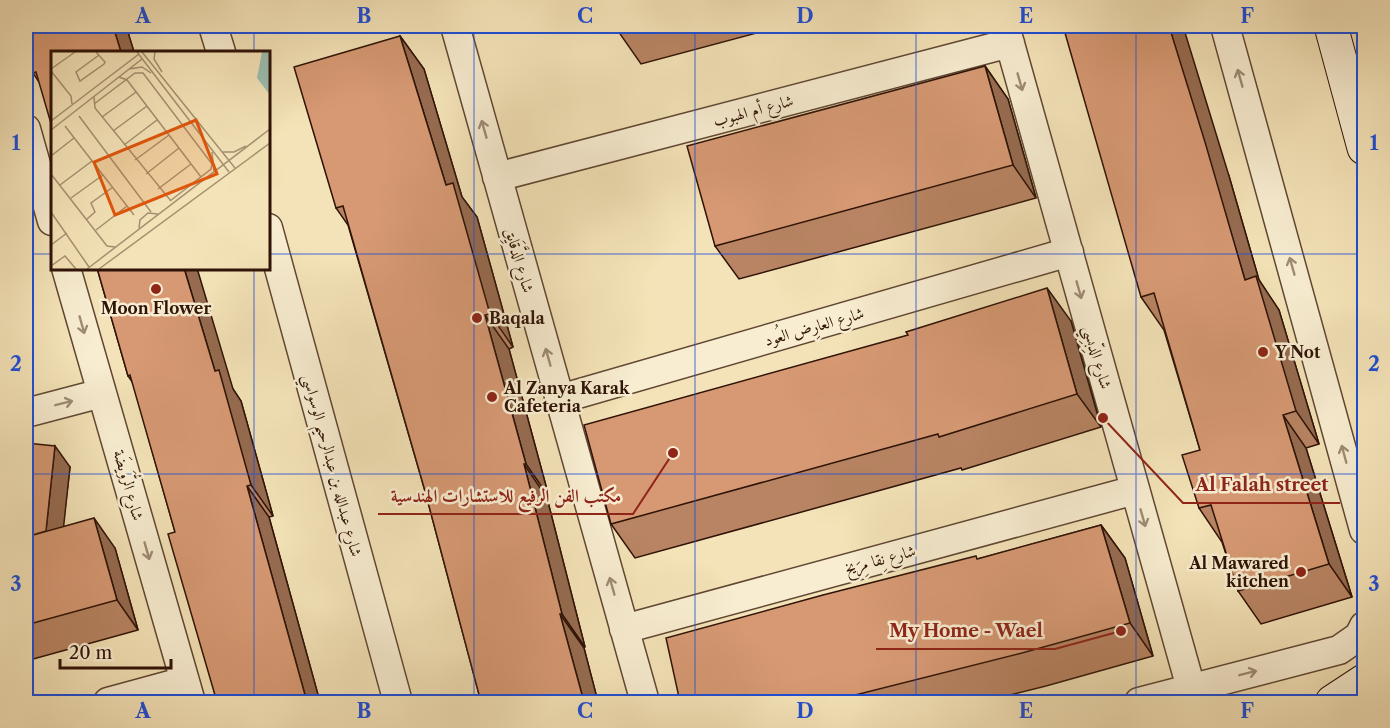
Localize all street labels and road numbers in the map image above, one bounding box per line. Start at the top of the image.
street label: شارع أم الهبوب [710,89,797,135]
street label: شارع الدَّقَايِق [497,224,542,296]
street label: شارع العارِض العُود [761,299,867,354]
street label: شارع الدِّبسِي [1074,323,1118,393]
street label: شارع عبدالله بن عبدالرحيم الوسواسي [292,371,367,560]
street label: شارع الرُّوَيضَة [106,446,154,524]
street label: شارع نِقا مِرَيخ [842,540,919,582]

